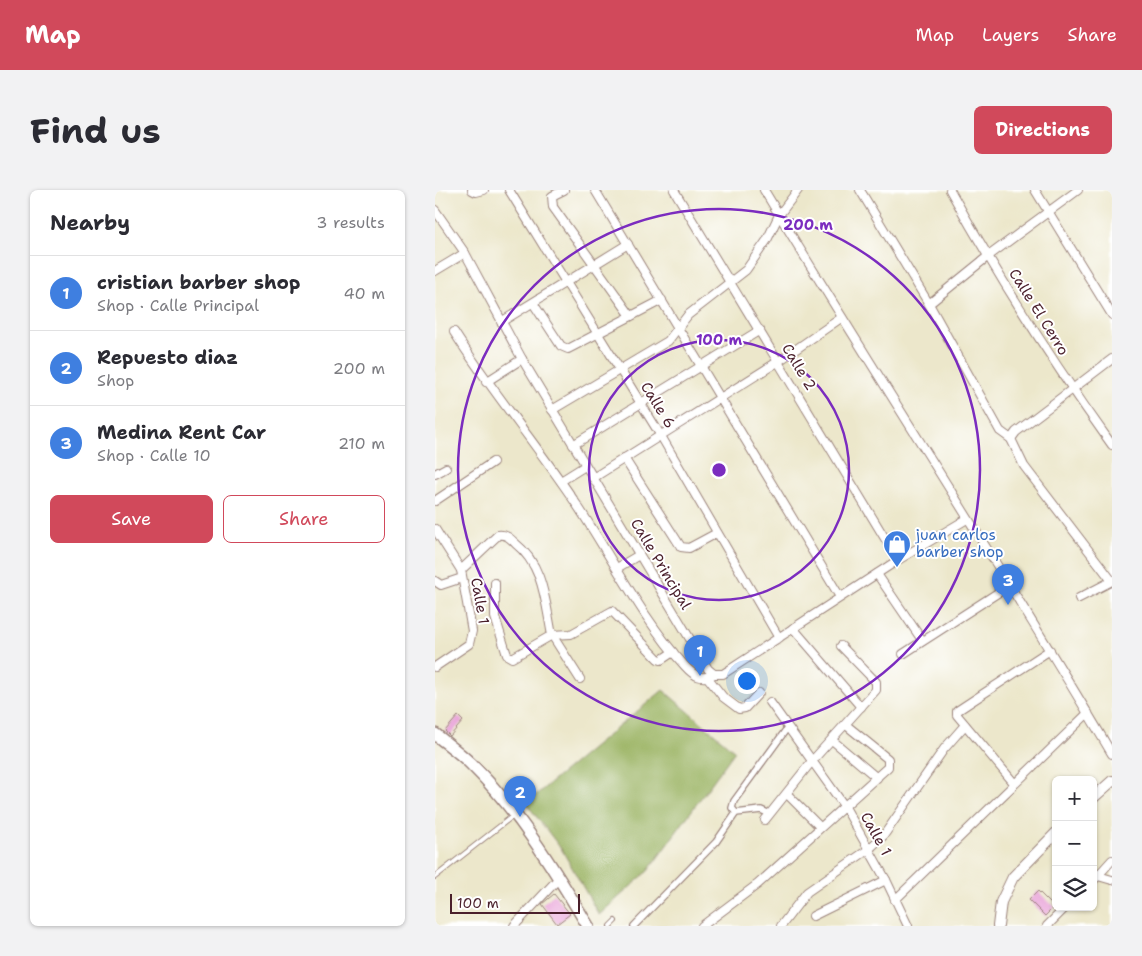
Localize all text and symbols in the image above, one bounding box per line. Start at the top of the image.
text: Map [25,19,81,51]
text: Map [916,23,954,47]
text: Layers [982,23,1039,47]
text: Share [1067,23,1117,47]
button: Directions [974,106,1112,154]
text: Find us [30,107,161,154]
text: Nearby [50,209,130,237]
text: 3 results [316,212,385,233]
text: 200 m [783,215,833,235]
street label: Calle El Cerro [1004,265,1074,359]
text: cristian barber shop [97,270,300,295]
text: 1 [62,283,70,304]
text: 40 m [343,283,385,304]
text: Shop · Calle Principal [97,295,259,316]
text: 100 m [696,330,742,350]
street label: Calle 2 [777,340,821,394]
text: Repuesto diaz [97,345,238,370]
text: 2 [60,358,72,379]
text: 200 m [333,358,385,379]
text: Shop [97,370,134,391]
street label: Calle 6 [636,378,680,432]
text: Medina Rent Car [97,420,266,445]
text: 3 [60,433,72,454]
text: 210 m [338,433,385,454]
text: Shop · Calle 10 [97,445,211,466]
centre of rings [710,461,728,479]
button: Save [50,495,213,543]
button: Share [223,495,385,543]
street label: Calle Principal [626,515,696,614]
place label: juan carlos barber shop [915,525,1004,562]
shop icon: juan carlos barber shop [882,529,912,568]
pin: 3 [992,564,1024,605]
street label: Calle 1 [466,576,494,626]
pin: 1 [684,635,716,676]
your location [734,668,760,694]
pin: 2 [504,776,536,817]
map controls [1052,776,1097,911]
button: + [1052,776,1097,821]
street label: Calle 1 [856,809,896,859]
button: − [1052,821,1097,866]
button: layers [1052,866,1097,911]
scale bar [450,891,580,914]
text: 100 m [457,894,499,912]

